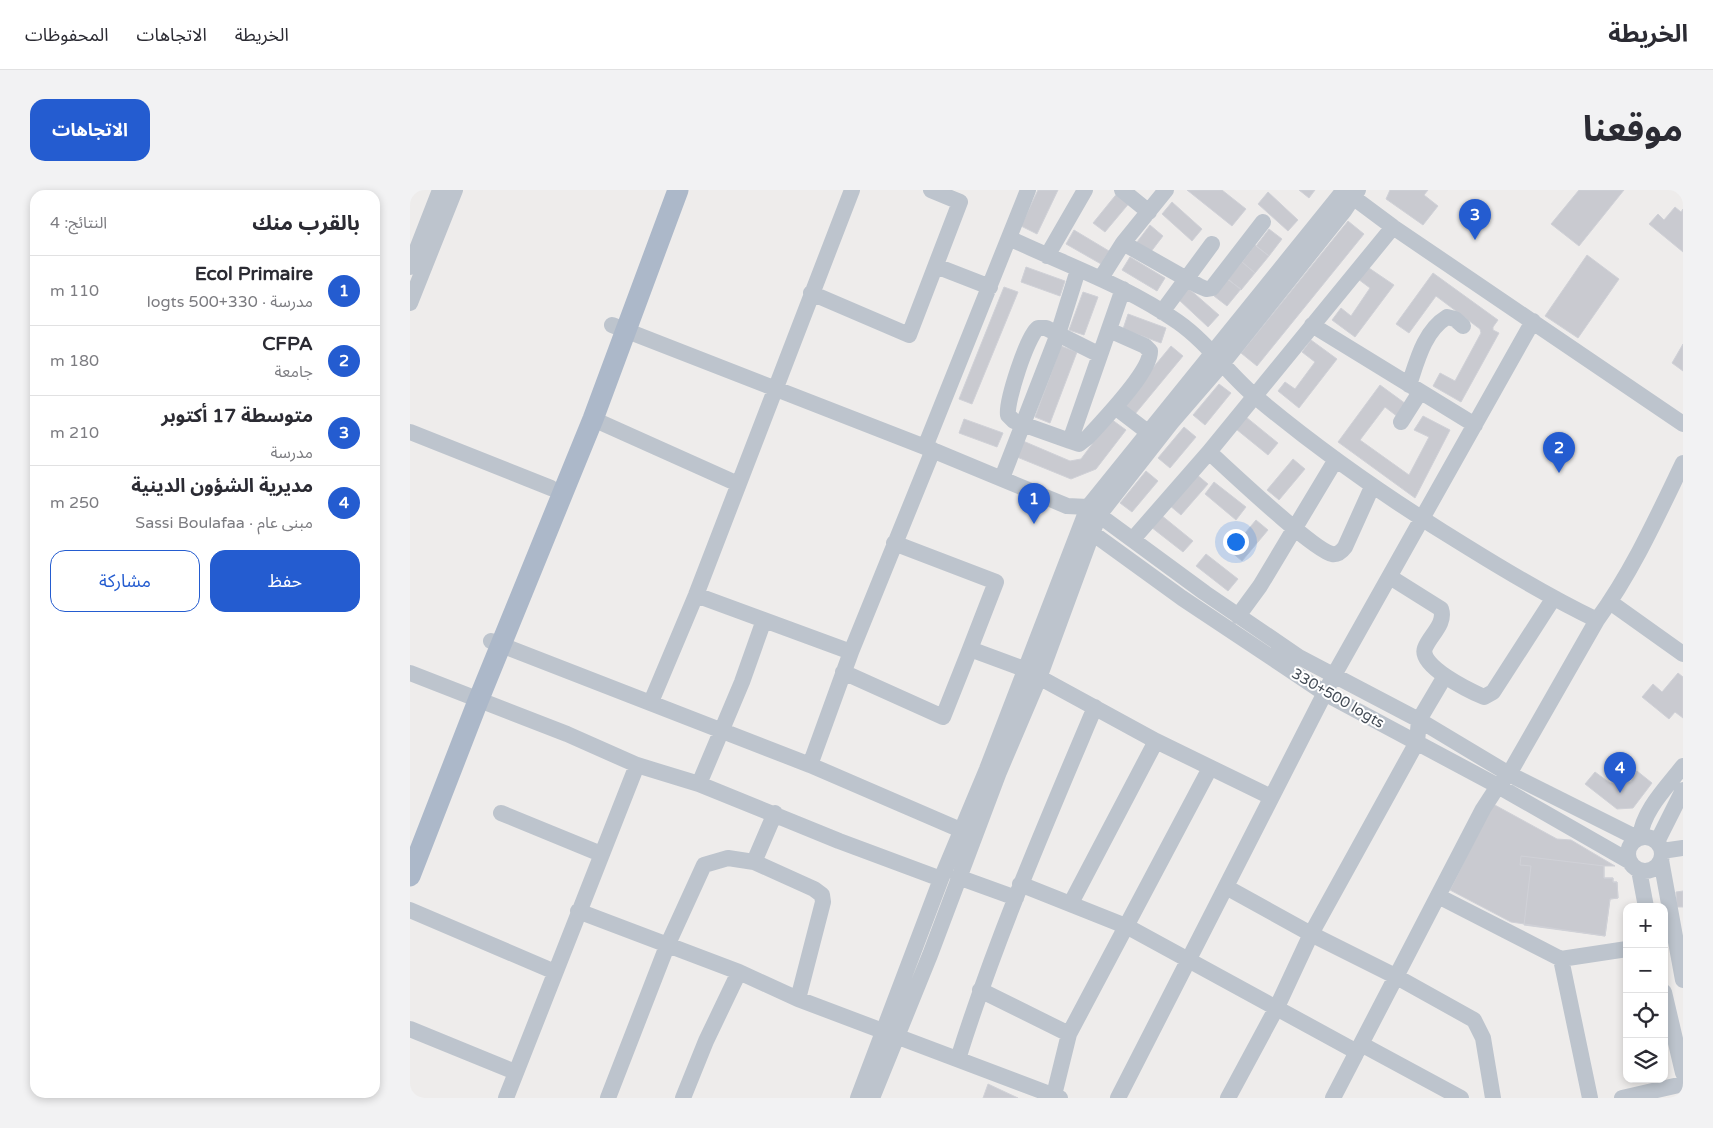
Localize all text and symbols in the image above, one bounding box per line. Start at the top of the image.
text: الخريطة [1608,20,1688,49]
text: المحفوظات [25,24,109,46]
text: الاتجاهات [137,24,207,46]
text: الخريطة [235,24,289,46]
button: الاتجاهات [30,99,150,161]
text: موقعنا [1583,109,1683,151]
pin: 3 [1459,199,1491,240]
text: بالقرب منك [252,211,360,236]
text: النتائج: 4 [50,213,107,233]
text: Ecol Primaire [195,263,313,285]
text: 110 m [50,281,99,301]
text: 1 [339,281,349,301]
text: مدرسة · 330+500 logts [147,292,313,312]
text: CFPA [262,333,313,355]
text: 180 m [50,351,99,371]
text: 2 [339,351,349,371]
text: جامعة [274,362,313,382]
text: متوسطة 17 أكتوبر [161,405,313,427]
text: 210 m [50,423,99,443]
text: 3 [339,423,349,443]
pin: 2 [1543,432,1575,473]
text: مدرسة [270,443,313,463]
text: مديرية الشؤون الدينية [131,475,313,497]
pin: 1 [1018,483,1050,524]
text: 250 m [50,493,99,513]
text: 4 [339,493,349,513]
text: مبنى عام · Sassi Boulafaa [135,513,313,533]
your location [1223,529,1249,555]
button: مشاركة [50,550,200,612]
button: حفظ [210,550,360,612]
street label: 330+500 logts [1288,664,1388,732]
pin: 4 [1604,752,1636,793]
map controls [1623,903,1668,1083]
button: + [1623,903,1668,948]
button: − [1623,948,1668,993]
button: locate [1623,993,1668,1038]
button: layers [1623,1038,1668,1083]

